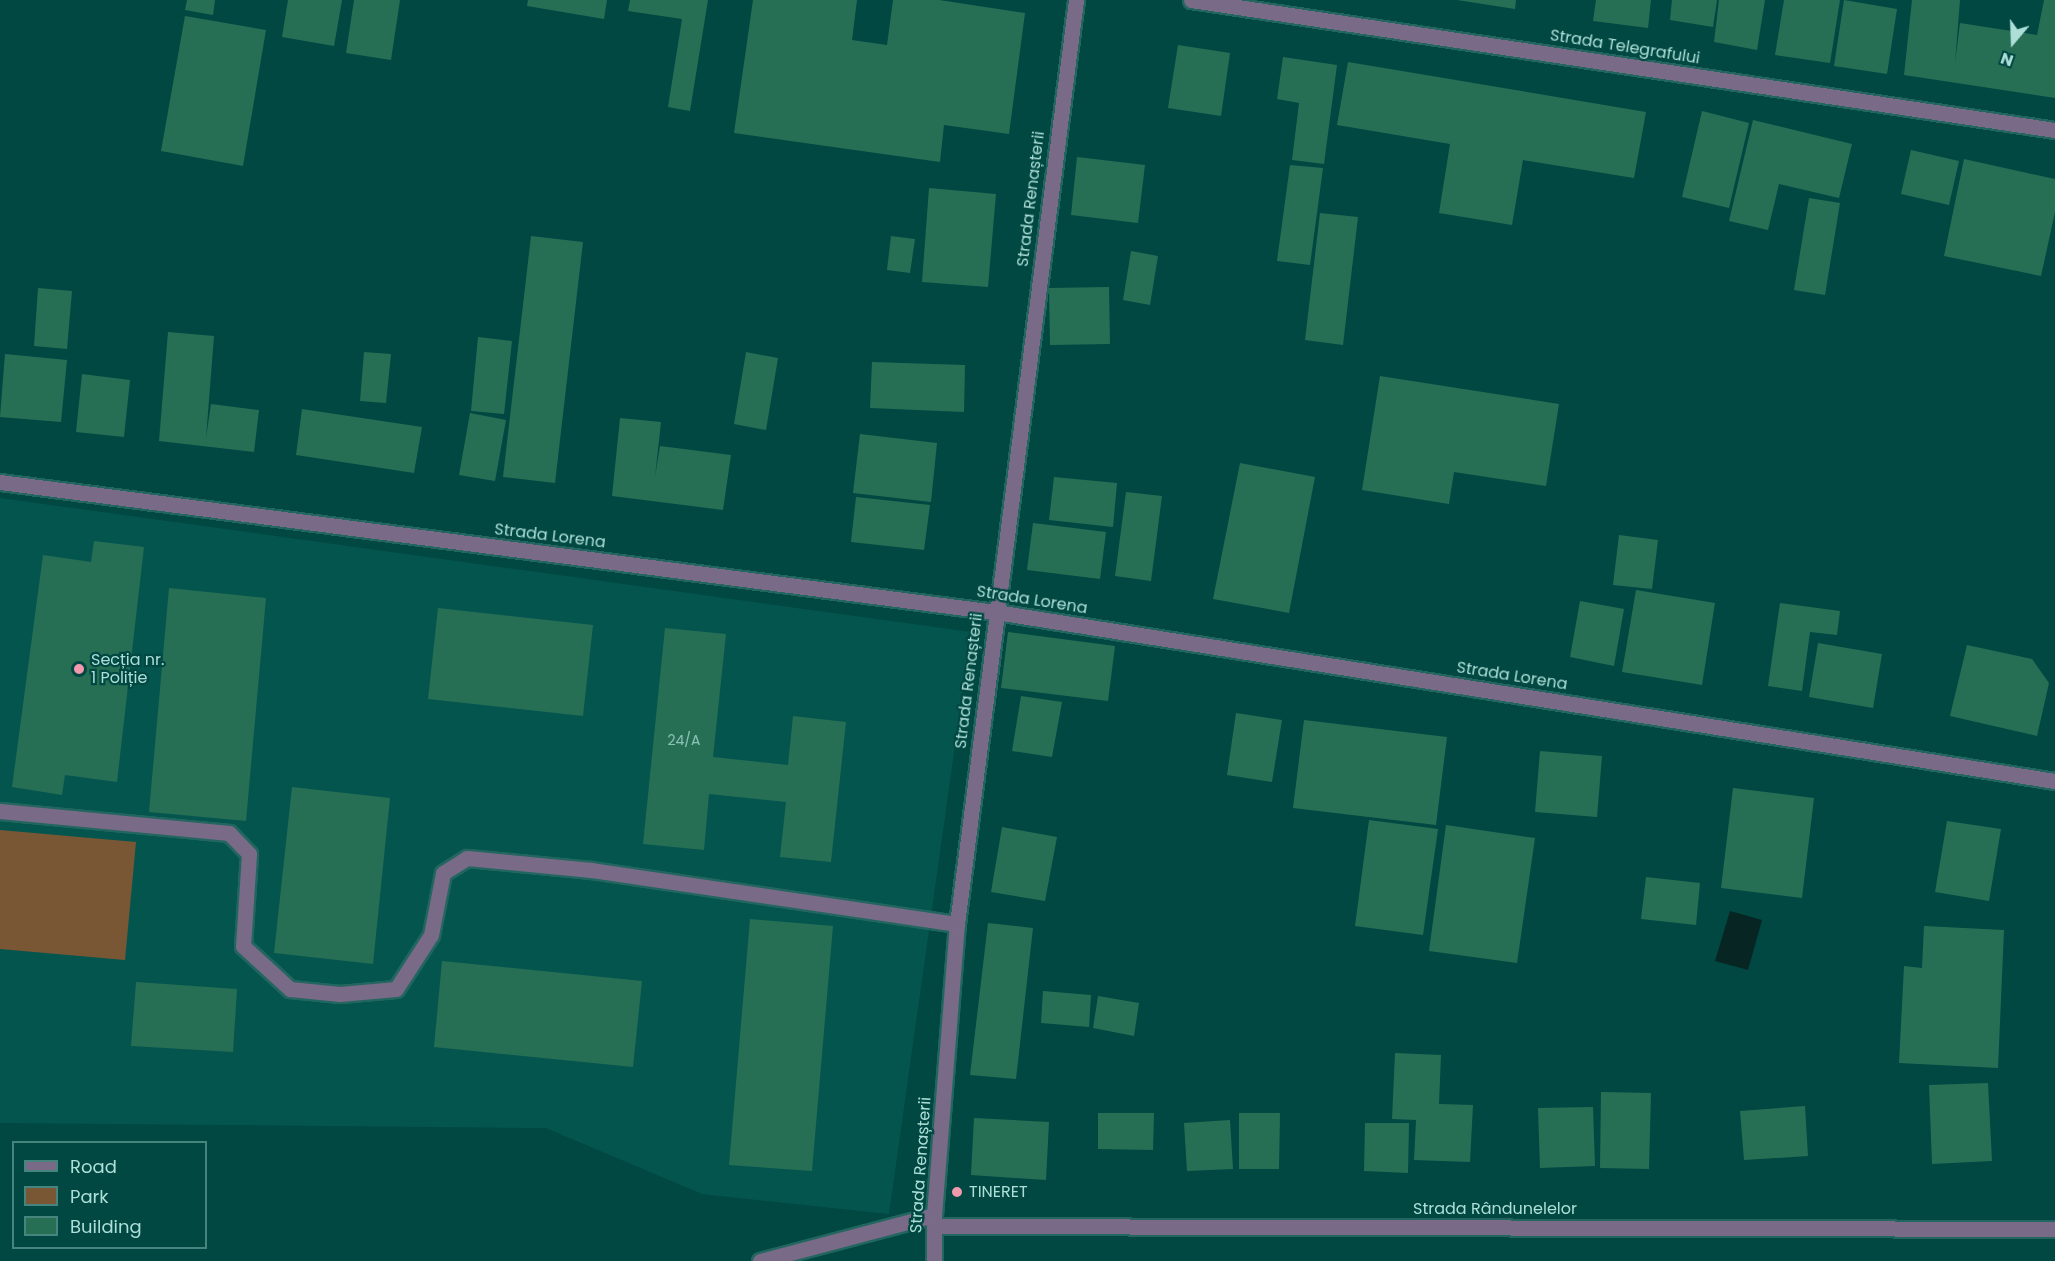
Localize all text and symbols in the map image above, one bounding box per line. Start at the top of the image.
north arrow [1983,12,2043,72]
street label: Strada Telegrafului [1549,26,1701,68]
text: N [1998,47,2016,72]
street label: Strada Renașterii [1013,130,1049,268]
street label: Strada Lorena [493,520,607,552]
street label: Strada Lorena [975,582,1089,618]
street label: Strada Renașterii [951,612,987,750]
place label: Secția nr. 1 Poliție [91,650,164,688]
street label: Strada Lorena [1455,658,1569,694]
marker: Secția nr. 1 Poliție [72,662,86,676]
house number: 24/A [668,732,700,748]
street label: Strada Renașterii [907,1096,935,1234]
legend [12,1141,207,1249]
text: Road [70,1154,117,1179]
place label: TINERET [969,1182,1028,1202]
text: Park [70,1184,109,1209]
marker: TINERET [950,1185,964,1199]
street label: Strada Rândunelelor [1413,1199,1577,1219]
text: Building [70,1214,142,1239]

